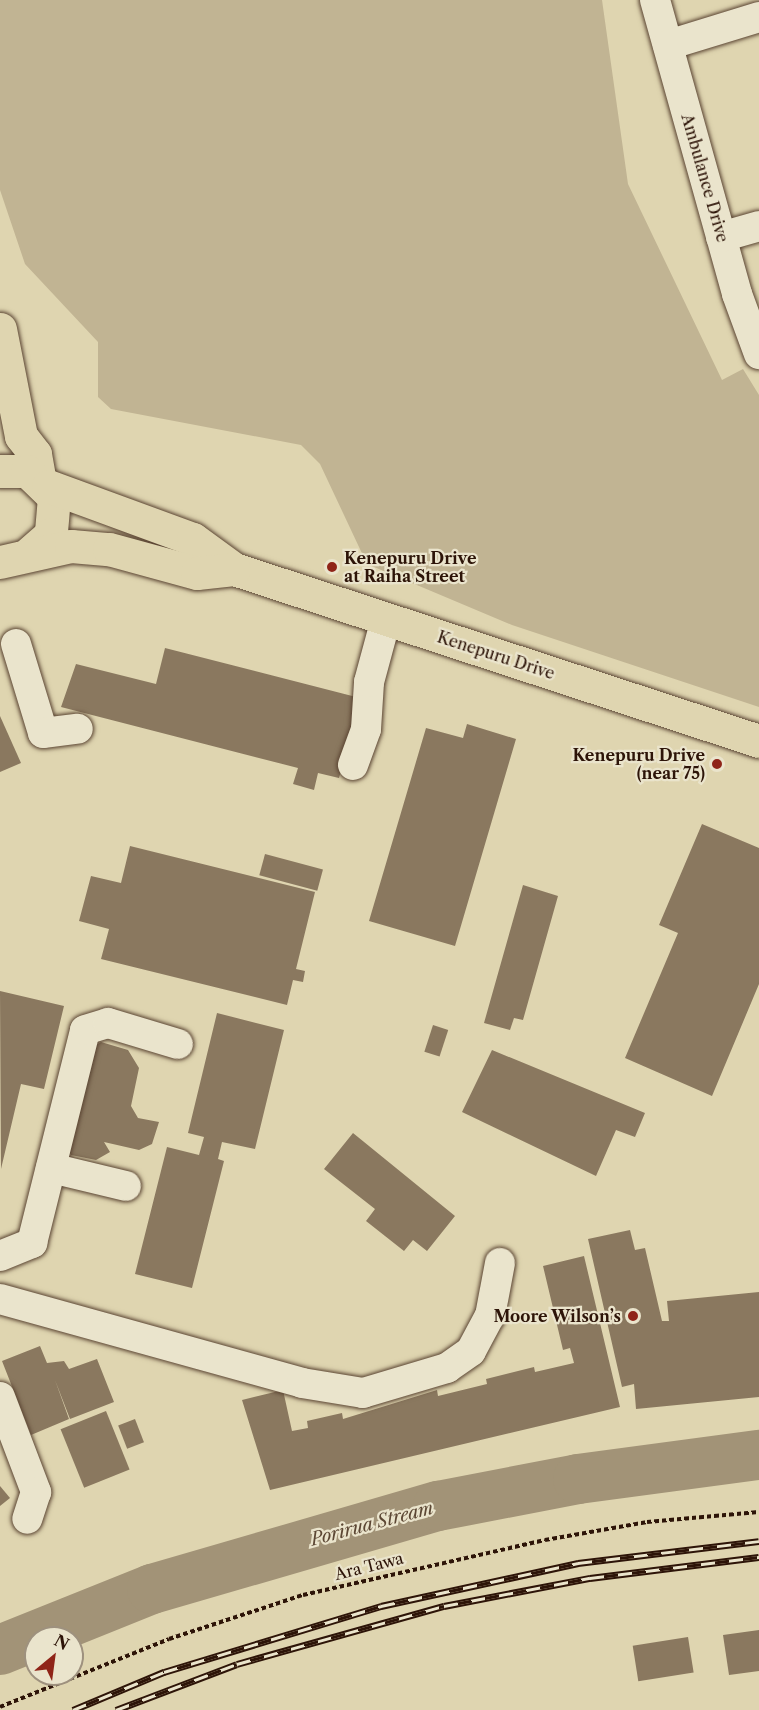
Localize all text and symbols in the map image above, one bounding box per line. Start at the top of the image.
street label: Ambulance Drive [677,112,733,244]
place label: Kenepuru Drive at Raiha Street [344,548,477,586]
marker: Kenepuru Drive at Raiha Street [325,560,339,574]
street label: Kenepuru Drive [435,627,557,683]
place label: Kenepuru Drive (near 75) [572,745,705,783]
marker: Kenepuru Drive (near 75) [710,757,724,771]
place label: Moore Wilson’s [493,1306,621,1326]
marker: Moore Wilson’s [626,1309,640,1323]
water label: Porirua Stream [308,1497,436,1551]
street label: Ara Tawa [332,1548,406,1584]
north arrow [24,1626,84,1686]
text: N [51,1630,73,1654]

